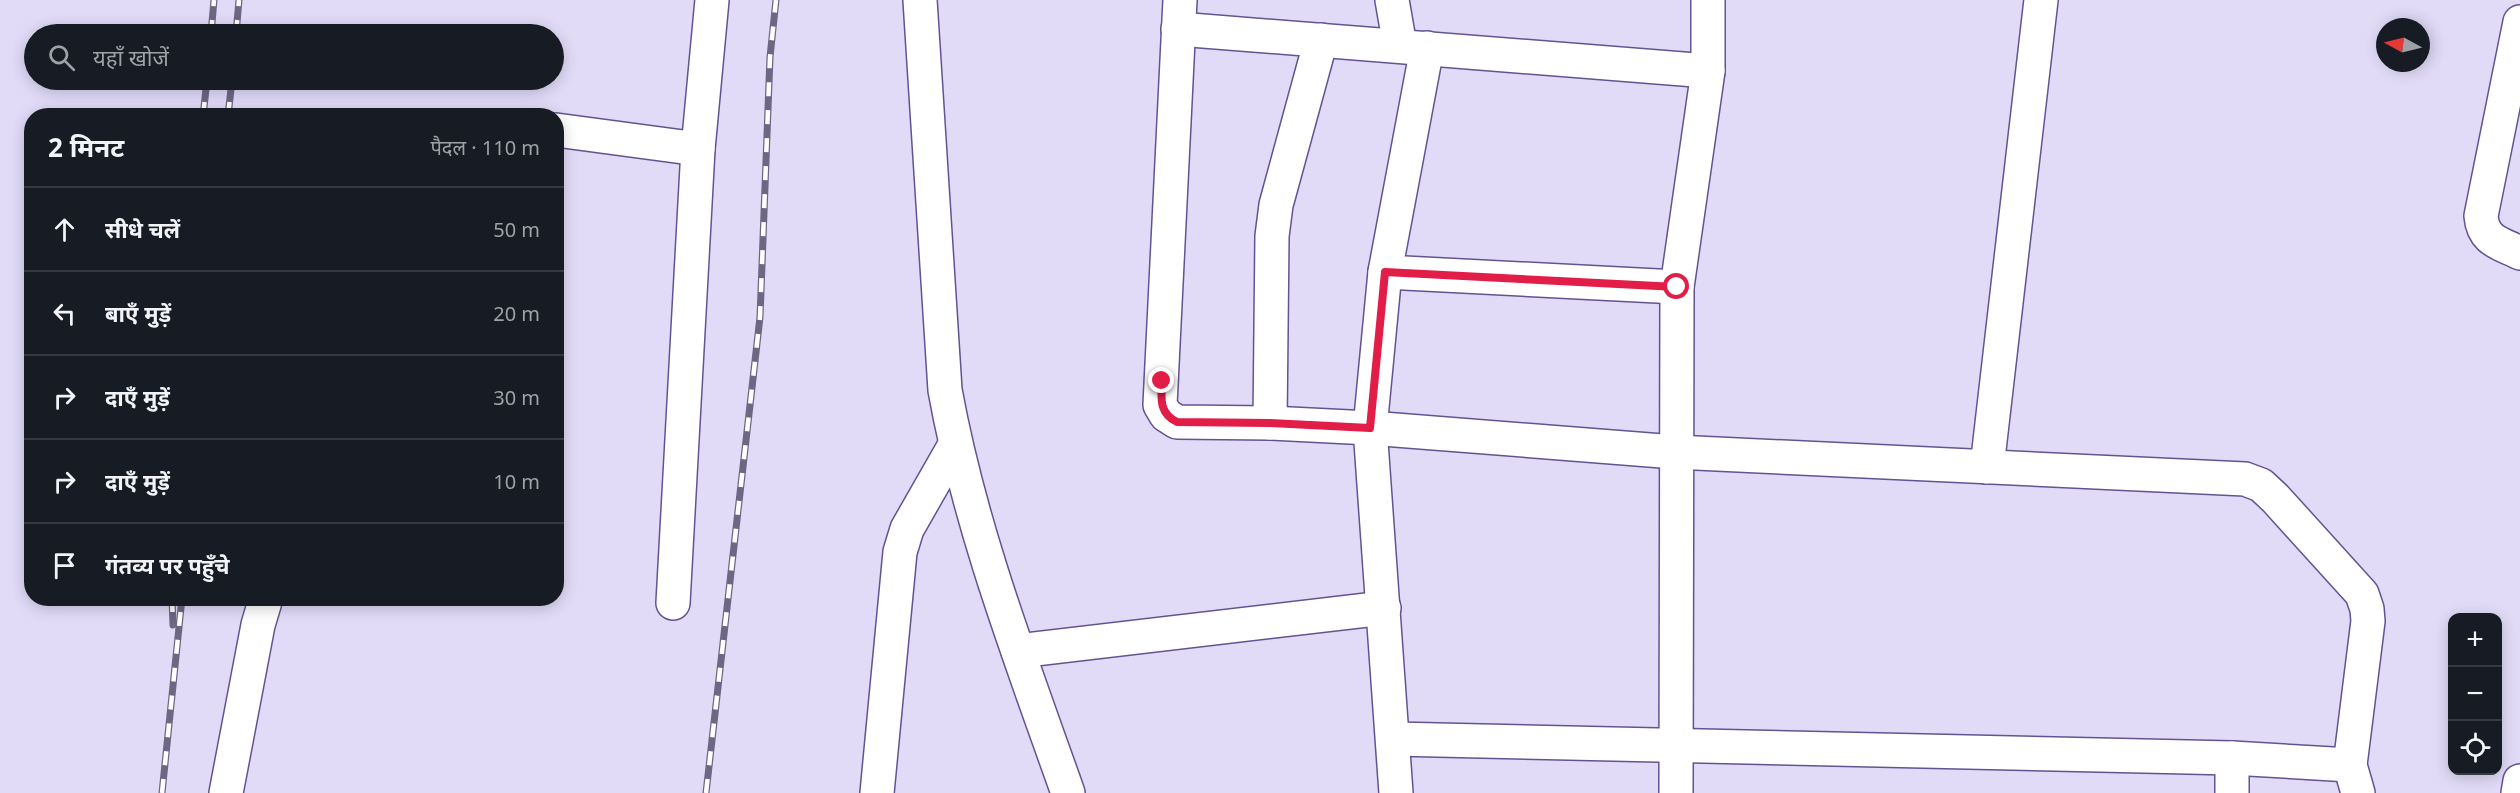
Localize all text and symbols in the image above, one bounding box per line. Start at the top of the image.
north arrow [2376,18,2430,72]
search box [24,24,564,90]
icon: search [45,41,78,74]
text: यहाँ खोजें [93,42,169,72]
text: 2 मिनट [48,129,124,165]
text: पैदल · 110 m [430,134,540,161]
icon: ahead [48,213,81,246]
text: सीधे चलें [105,214,180,244]
text: 50 m [493,216,540,243]
route start [1663,273,1689,299]
icon: left [48,297,81,330]
text: बाएँ मुड़ें [105,298,171,328]
text: 20 m [493,300,540,327]
route end [1148,367,1174,393]
icon: right [48,381,81,414]
text: दाएँ मुड़ें [105,382,170,412]
text: 30 m [493,384,540,411]
icon: right [48,465,81,498]
text: दाएँ मुड़ें [105,466,170,496]
text: 10 m [493,468,540,495]
icon: arrive [48,549,81,582]
text: गंतव्य पर पहुँचे [105,550,230,580]
map controls [2448,613,2502,775]
button: + [2448,613,2502,667]
button: − [2448,667,2502,721]
button: locate [2448,721,2502,775]

